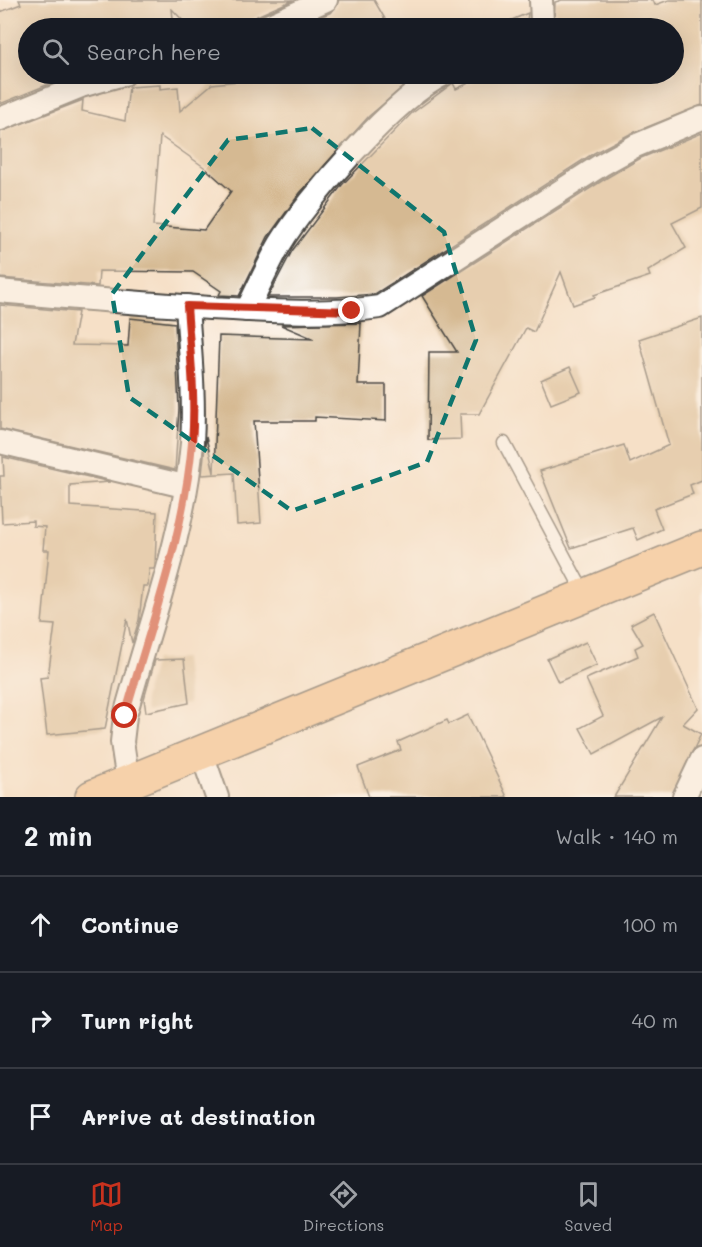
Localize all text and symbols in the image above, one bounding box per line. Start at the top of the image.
search box [18,18,684,84]
icon: search [39,35,72,68]
text: Search here [87,37,221,66]
route end [338,297,364,323]
route start [111,702,137,728]
text: 2 min [24,819,92,853]
text: Walk · 140 m [555,823,678,849]
icon: ahead [24,908,57,941]
text: Continue [81,910,179,939]
text: 100 m [622,911,678,937]
icon: right [24,1004,57,1037]
text: Turn right [81,1006,193,1035]
text: 40 m [632,1007,678,1033]
icon: arrive [24,1100,57,1133]
text: Arrive at destination [81,1102,316,1131]
tab: Map [90,1178,123,1235]
tab: Directions [303,1178,384,1235]
tab: Saved [564,1178,612,1235]

